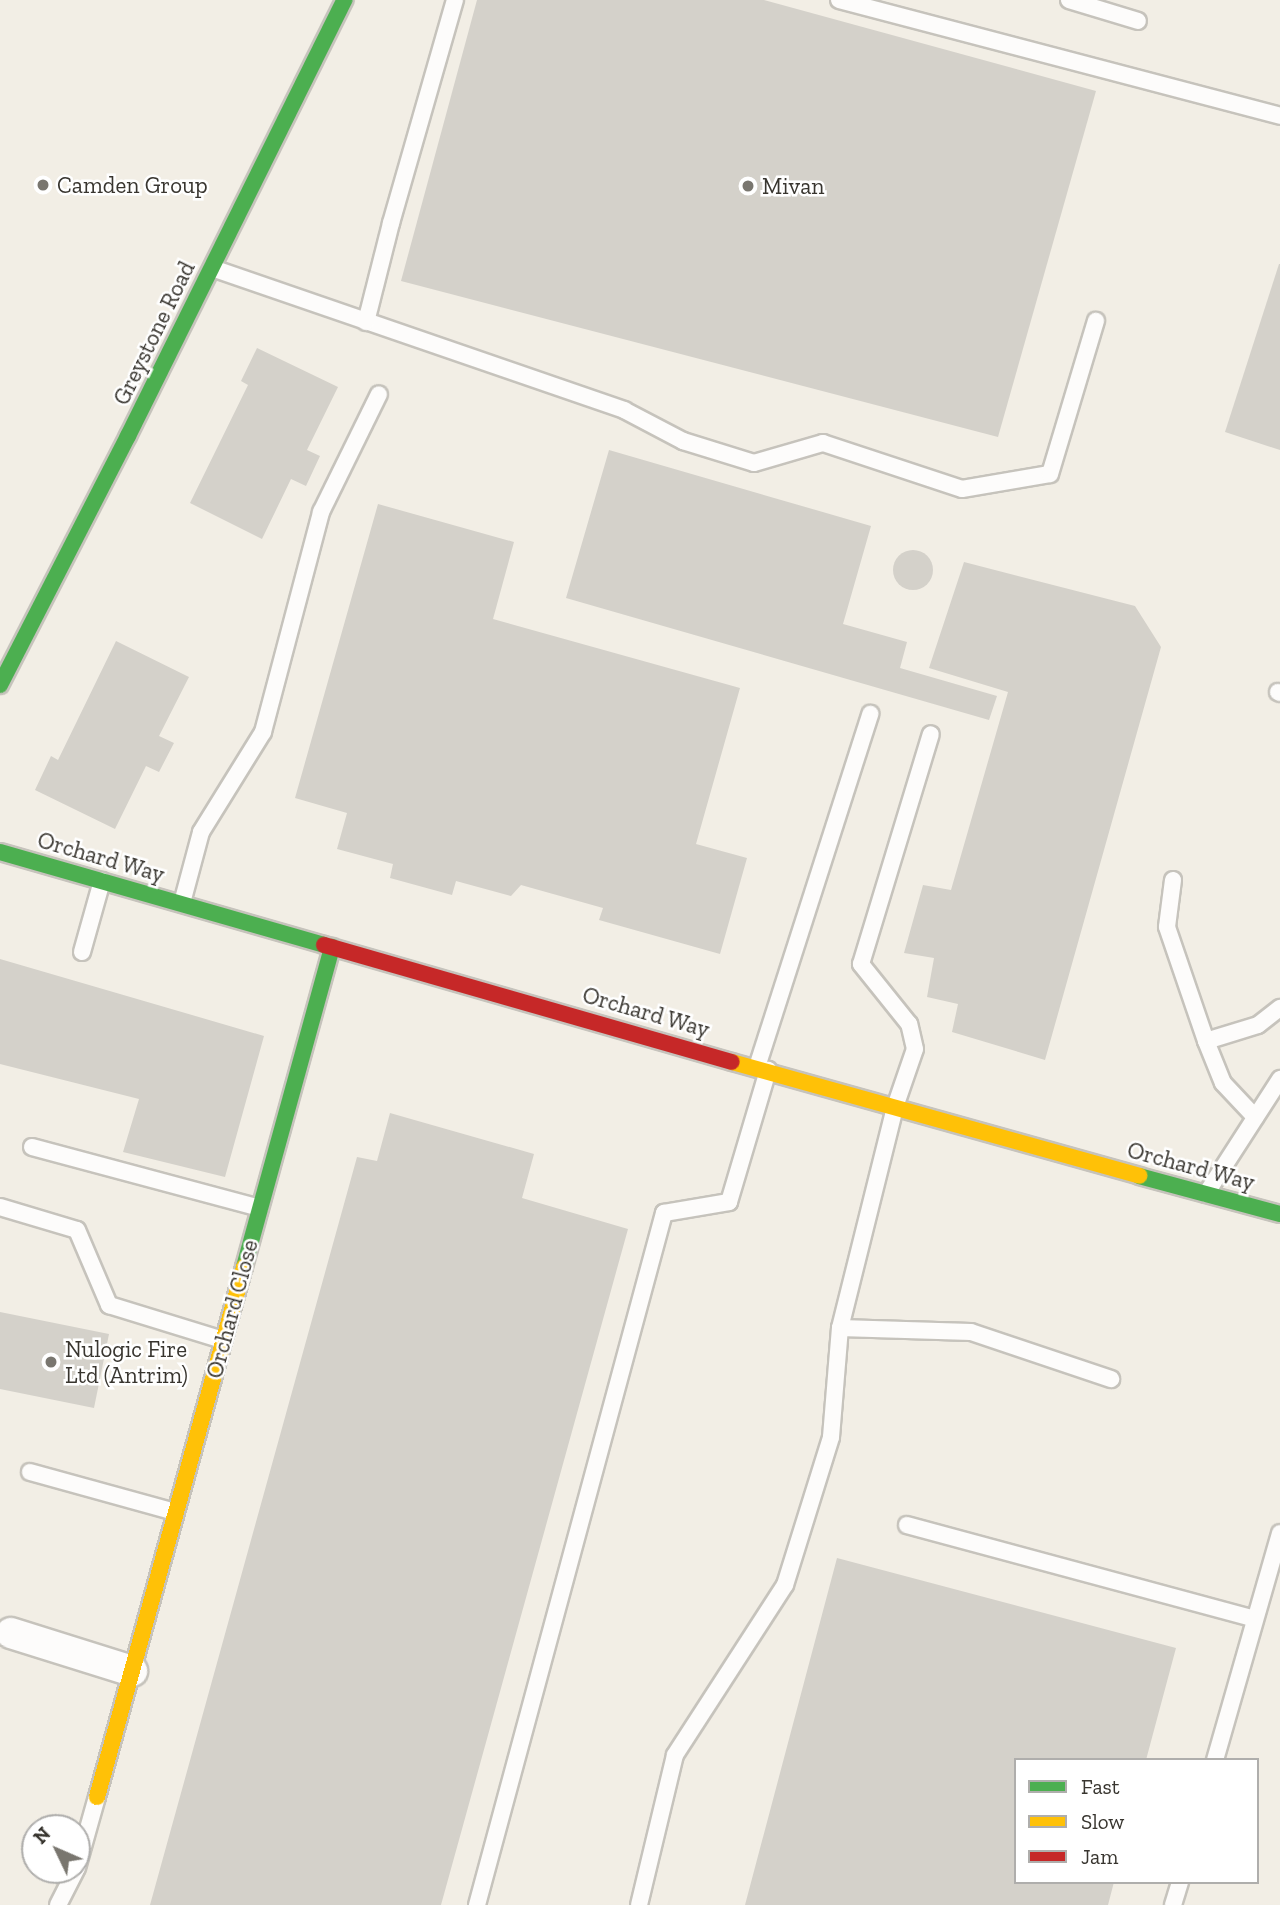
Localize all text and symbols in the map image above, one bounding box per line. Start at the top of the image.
place label: Camden Group [57,171,208,199]
place label: Mivan [762,172,824,200]
marker: Camden Group [35,177,51,193]
marker: Mivan [740,178,756,194]
street label: Greystone Road [107,257,201,409]
street label: Orchard Way [34,826,168,888]
street label: Orchard Way [579,981,713,1043]
street label: Orchard Way [1124,1136,1258,1196]
street label: Orchard Close [200,1237,264,1381]
place label: Nulogic Fire Ltd (Antrim) [65,1335,188,1389]
marker: Nulogic Fire Ltd (Antrim) [43,1354,59,1370]
legend [1014,1758,1259,1884]
text: Fast [1081,1774,1120,1799]
text: Slow [1081,1809,1124,1834]
north arrow [21,1814,91,1884]
text: N [29,1822,55,1849]
text: Jam [1081,1844,1118,1869]

